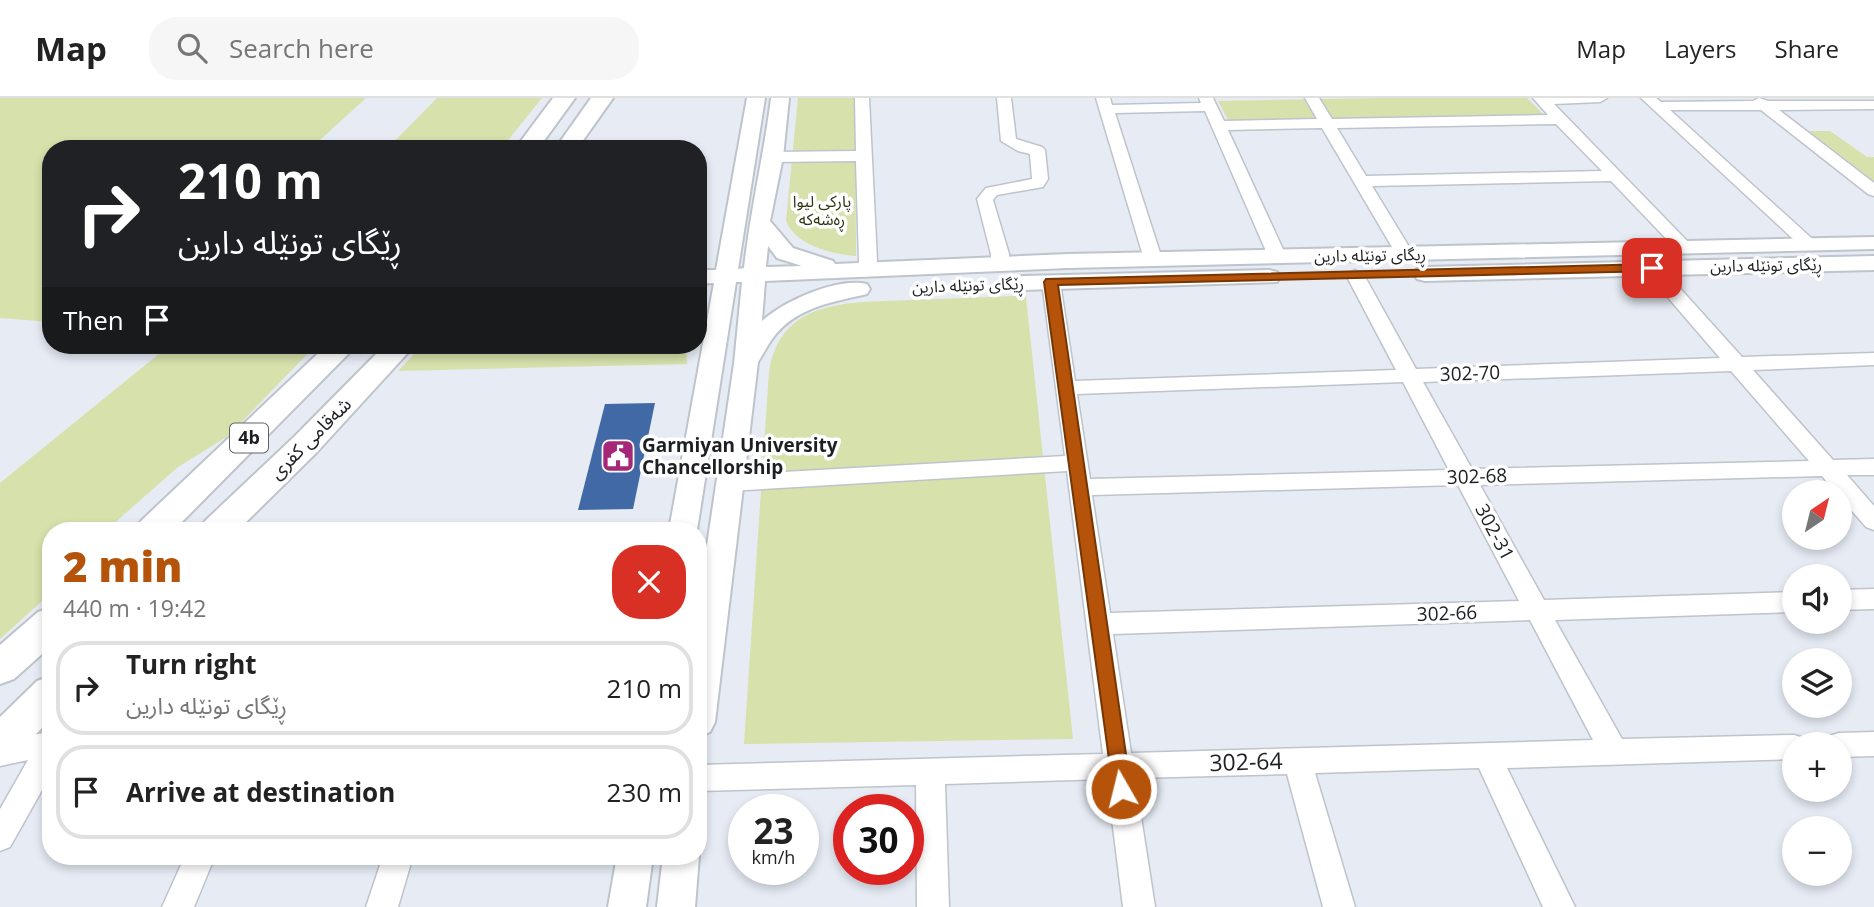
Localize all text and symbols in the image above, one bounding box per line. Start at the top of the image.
search box [149,17,639,80]
text: Map [35,26,107,71]
icon: search [173,29,211,67]
text: Search here [229,30,374,66]
text: Map [1576,32,1626,65]
text: Layers [1664,32,1737,65]
text: Share [1775,32,1839,65]
text: 210 m [178,147,323,213]
icon: right [63,168,154,259]
park label: پارکی لیوا ڕەشەکە [793,190,851,233]
text: ڕێگای تونێلە دارین [178,220,402,263]
pin [1622,238,1682,298]
street label: ڕیگای تونێلە دارین [1314,243,1426,270]
icon: arrive [1633,249,1671,287]
street label: ڕێگای تونێلە دارین [1710,253,1822,280]
street label: ڕێگای تونێلە دارین [912,272,1024,301]
icon: arrive [138,301,176,339]
text: Then [63,302,124,338]
street label: 302-70 [1439,359,1501,387]
street label: شەقامی کفری [263,391,357,485]
road number: 4b [230,424,268,452]
place label: Garmiyan University Chancellorship [642,432,838,480]
public building icon: Garmiyan University Chancellorship [599,437,637,475]
street label: 302-68 [1446,462,1508,490]
north arrow [1782,480,1852,550]
map controls [1782,480,1852,886]
street label: 302-31 [1469,499,1521,565]
text: 2 min [63,537,182,594]
button: close [612,545,686,619]
button: sound [1782,564,1852,634]
text: 440 m · 19:42 [63,592,206,624]
street label: 302-66 [1416,599,1478,627]
text: Turn right [126,646,257,682]
button: layers [1782,648,1852,718]
icon: right [67,669,105,707]
text: 210 m [607,670,682,706]
text: ڕێگای تونێلە دارین [126,689,287,721]
button: + [1782,732,1852,802]
street label: 302-64 [1209,744,1283,778]
position arrow [1084,752,1158,826]
icon: arrive [67,773,105,811]
text: Arrive at destination [126,774,395,810]
text: 230 m [607,774,682,810]
speed limit sign: 30 [833,794,924,885]
text: 23 [753,807,794,854]
button: − [1782,816,1852,886]
text: km/h [752,845,795,869]

